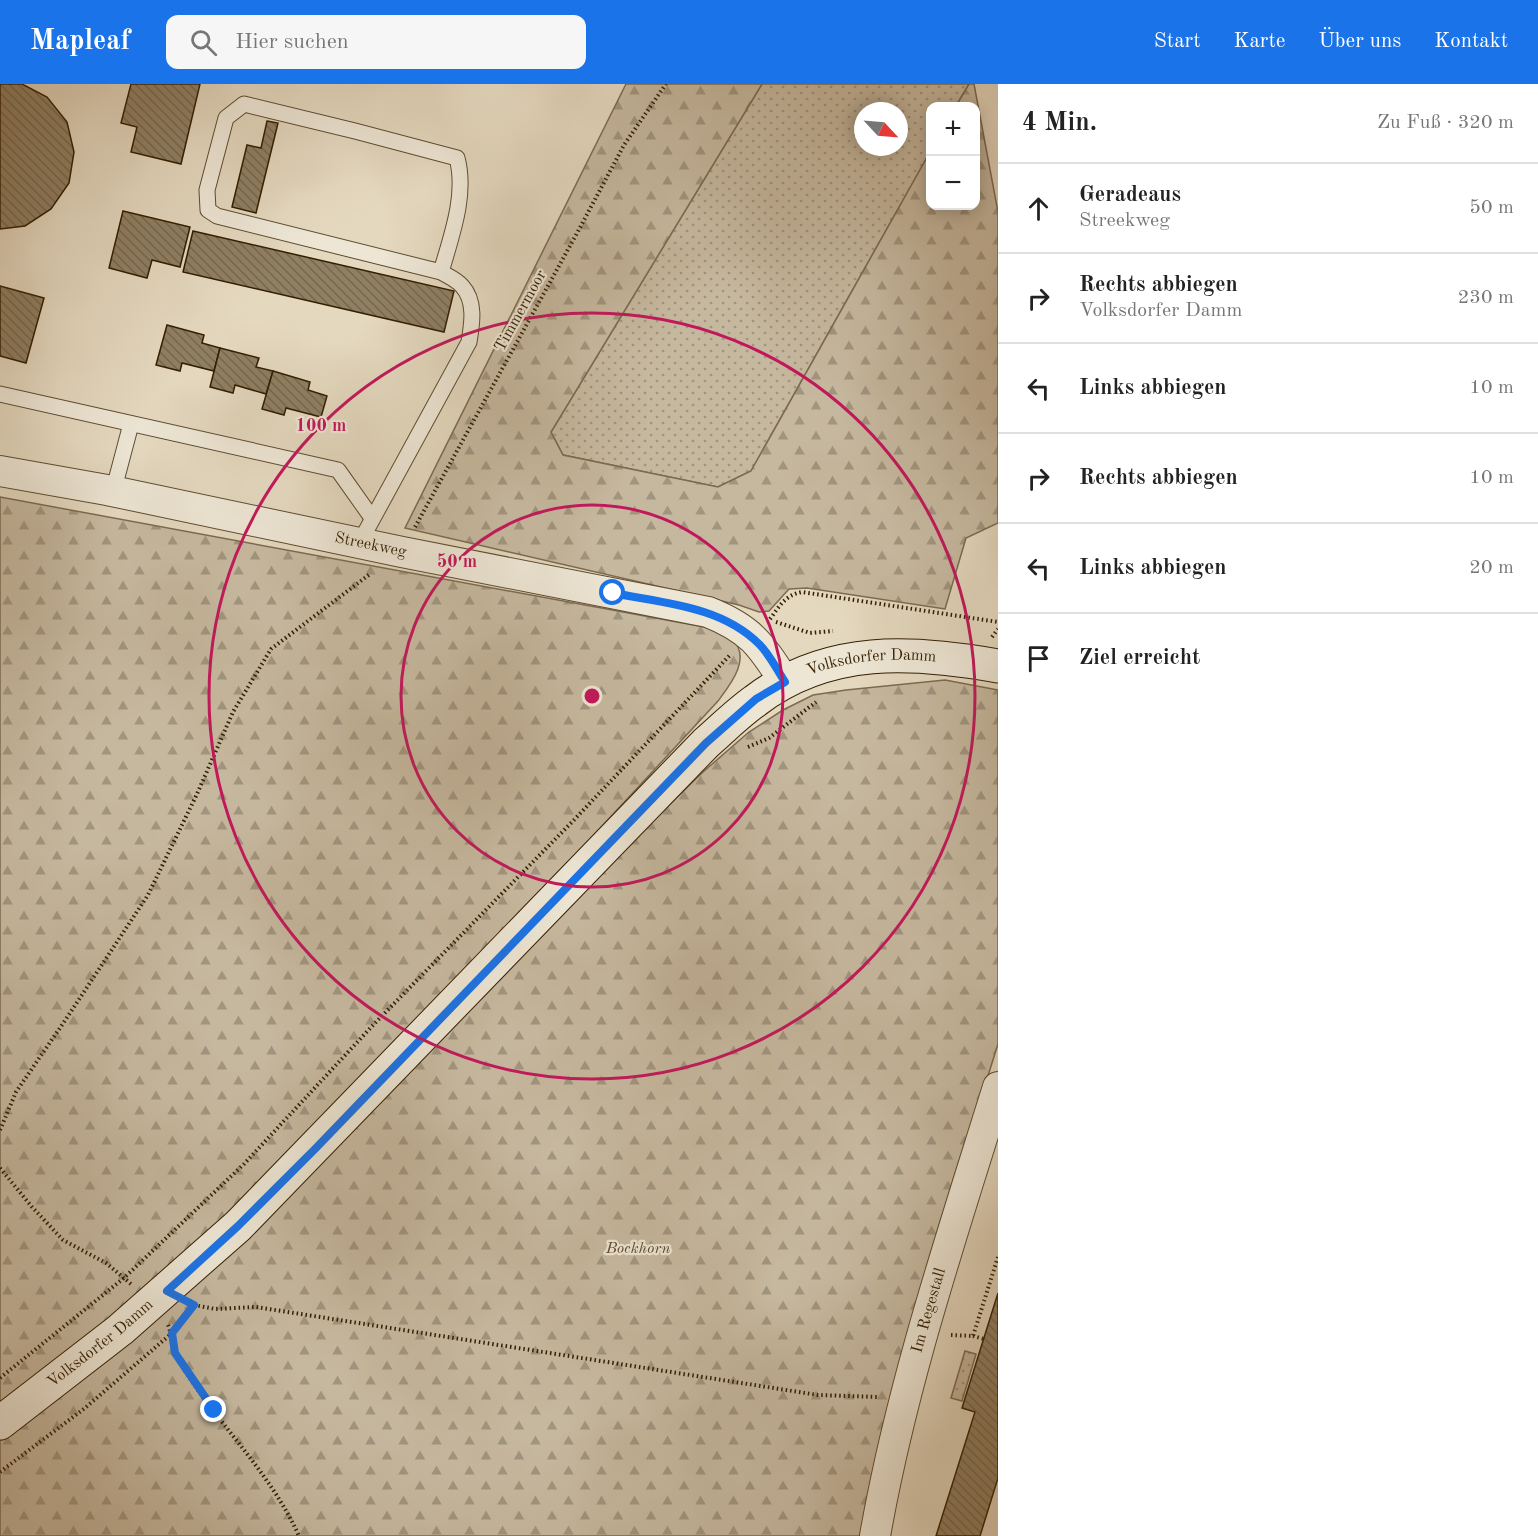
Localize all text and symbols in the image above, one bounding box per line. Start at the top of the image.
search box [166,15,586,69]
icon: search [187,26,220,59]
text: Mapleaf [30,28,130,56]
text: Hier suchen [235,31,349,53]
text: Start [1154,31,1201,52]
text: Karte [1234,31,1285,52]
text: Über uns [1318,31,1401,52]
text: Kontakt [1434,31,1508,52]
north arrow [854,102,908,156]
map controls [926,102,980,210]
button: + [926,102,980,156]
text: 4 Min. [1022,110,1097,136]
text: Zu Fuß · 320 m [1377,113,1514,133]
button: − [926,156,980,210]
text: Geradeaus [1079,184,1181,206]
icon: ahead [1022,192,1055,225]
text: 50 m [1469,198,1514,218]
text: Streekweg [1079,211,1170,231]
street label: Timmermoor [492,267,550,354]
text: Rechts abbiegen [1079,274,1238,296]
icon: right [1022,282,1055,315]
text: 230 m [1458,288,1514,308]
text: Volksdorfer Damm [1079,301,1242,321]
icon: left [1022,372,1055,405]
text: Links abbiegen [1079,377,1227,399]
text: 10 m [1469,378,1514,398]
text: 100 m [296,417,346,435]
icon: right [1022,462,1055,495]
text: Rechts abbiegen [1079,467,1238,489]
text: 10 m [1469,468,1514,488]
street label: Streekweg [333,530,408,561]
icon: left [1022,552,1055,585]
text: 50 m [437,553,477,571]
text: Links abbiegen [1079,557,1227,579]
text: 20 m [1469,558,1514,578]
route start [599,579,625,605]
icon: arrive [1022,642,1055,675]
text: Ziel erreicht [1079,647,1200,669]
street label: Volksdorfer Damm [805,648,937,679]
centre of rings [582,686,602,706]
park label: Bockhorn [605,1241,670,1257]
street label: Im Regestall [910,1266,949,1355]
street label: Volksdorfer Damm [45,1296,157,1391]
route end [200,1396,226,1422]

